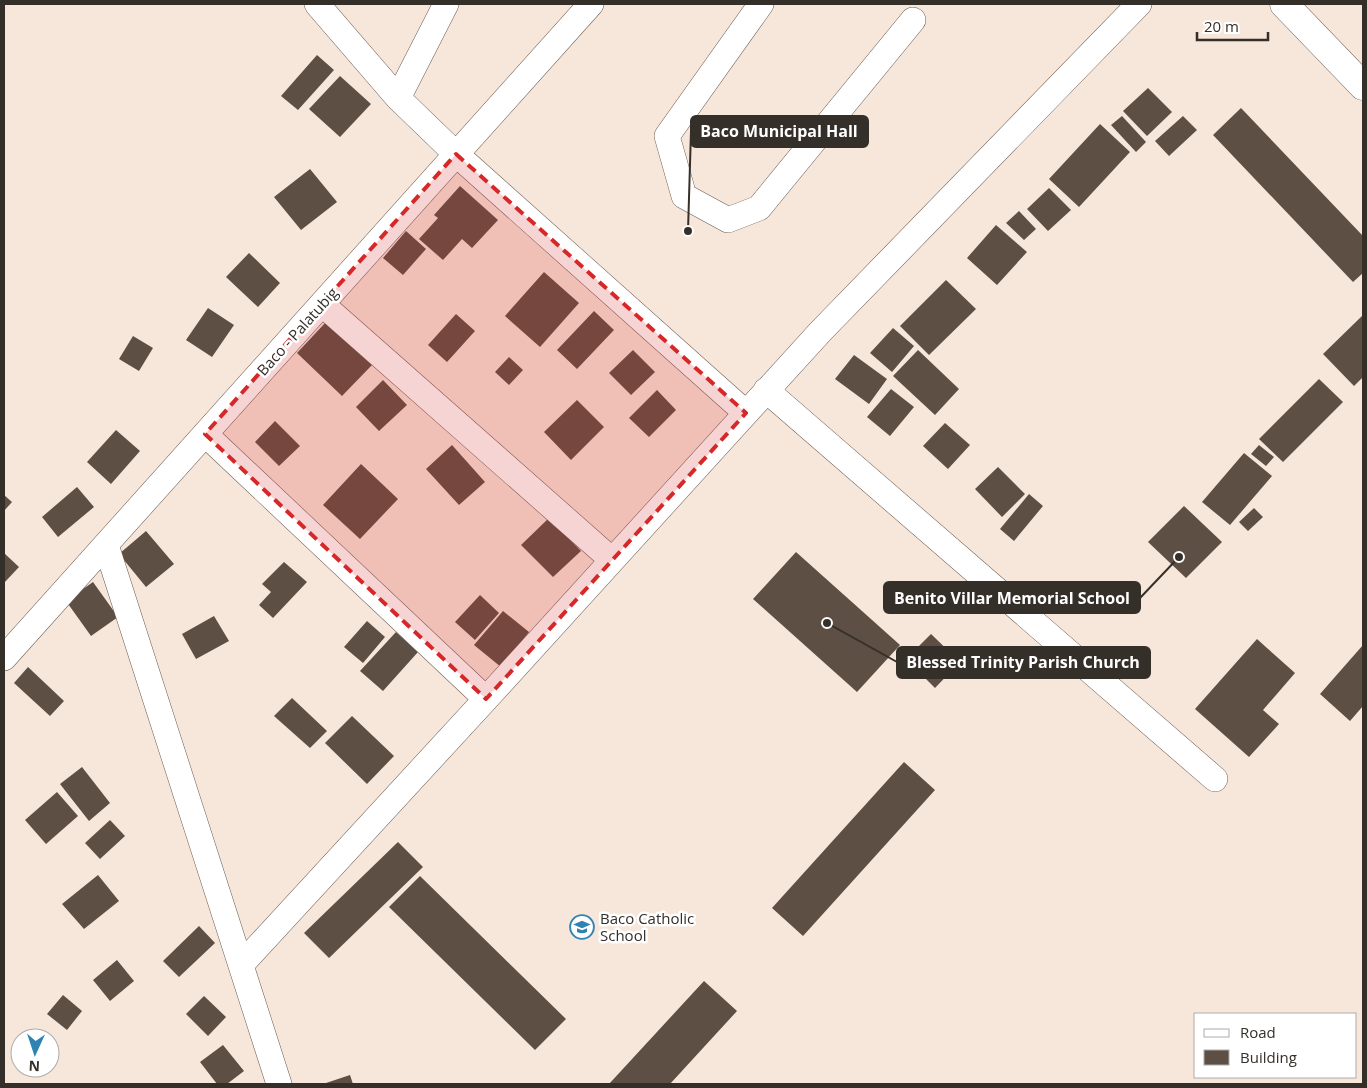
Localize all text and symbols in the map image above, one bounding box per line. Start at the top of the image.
scale bar [1197,10,1268,42]
text: 20 m [1204,16,1239,36]
callout: Baco Municipal Hall [691,116,868,147]
text: Baco Municipal Hall [700,120,858,142]
street label: Baco - Palatubig [252,283,342,379]
callout: Benito Villar Memorial School [884,582,1140,613]
text: Benito Villar Memorial School [894,587,1130,609]
callout: Blessed Trinity Parish Church [897,647,1150,678]
text: Blessed Trinity Parish Church [906,651,1140,673]
place label: Baco Catholic School [600,908,694,945]
school or university icon: Baco Catholic School [569,914,595,940]
legend [1194,1013,1357,1078]
text: Road [1240,1022,1276,1042]
north arrow [10,1028,60,1078]
text: Building [1240,1047,1297,1067]
text: N [28,1057,40,1076]

